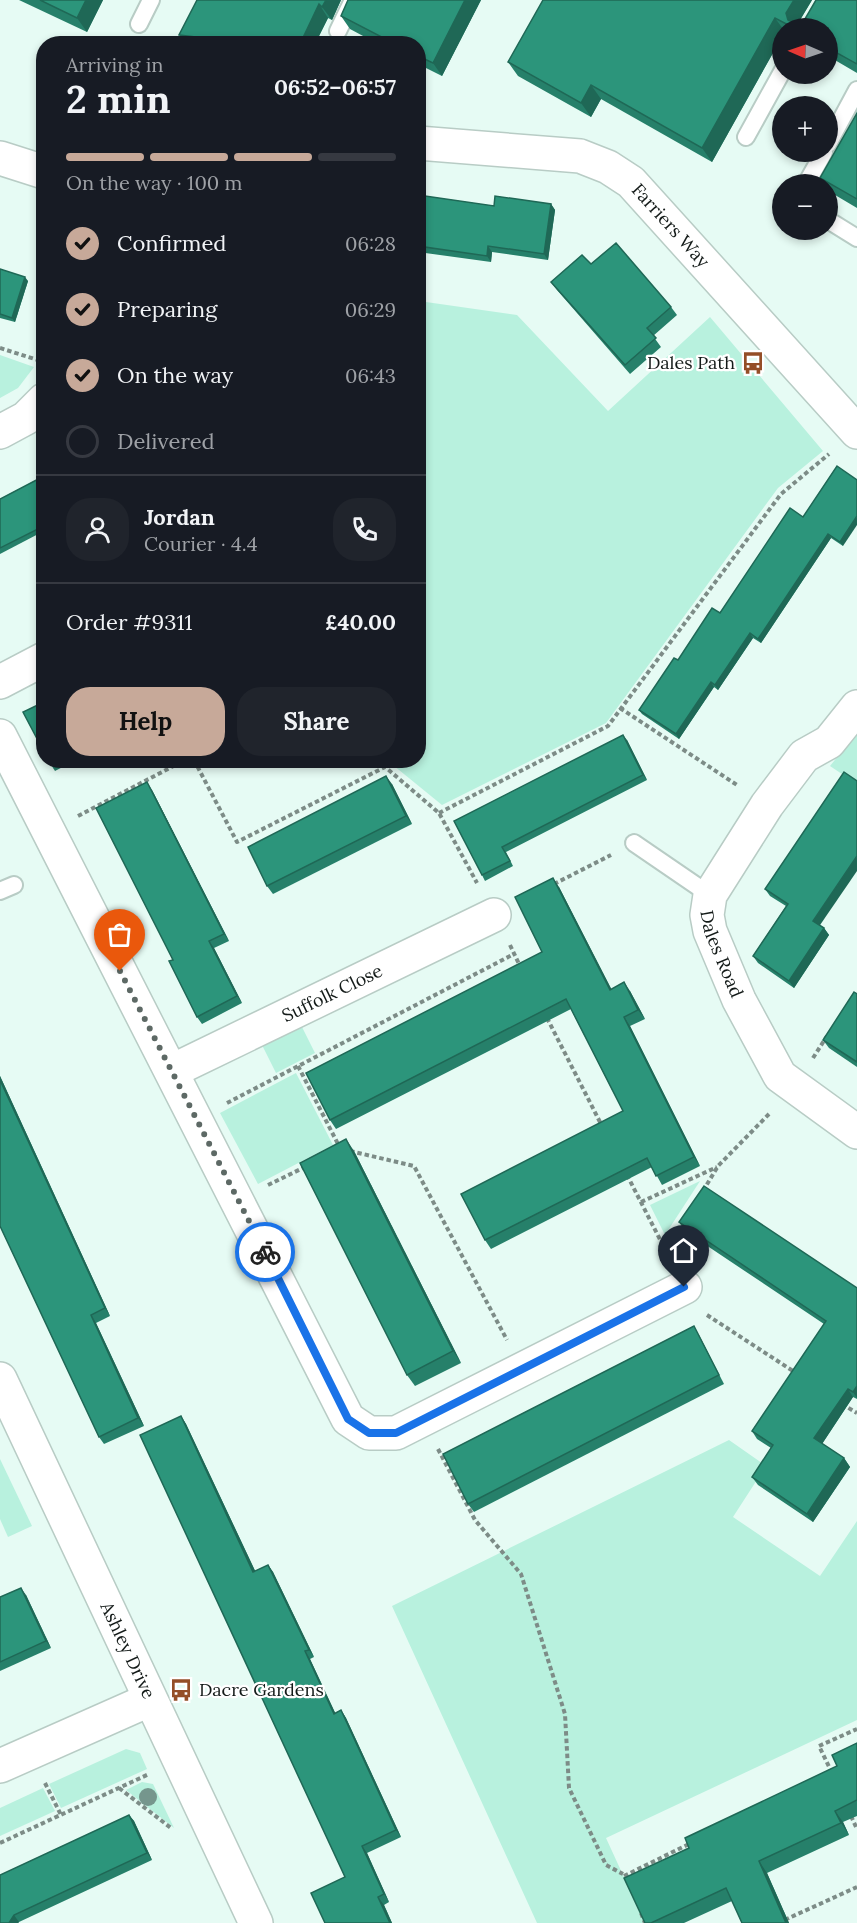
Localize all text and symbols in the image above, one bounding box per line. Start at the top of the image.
north arrow [772,18,838,84]
map controls [772,18,838,240]
text: Arriving in [66,52,163,77]
text: 06:52–06:57 [274,73,396,101]
text: 2 min [66,74,171,124]
button: + [772,96,838,162]
text: On the way · 100 m [66,170,242,195]
button: − [772,174,838,240]
street label: Farriers Way [627,179,715,273]
icon: check [66,227,99,260]
text: Confirmed [117,229,226,257]
text: 06:28 [345,231,396,256]
icon: check [66,293,99,326]
text: Preparing [117,295,217,323]
text: 06:29 [345,297,396,322]
bus stop icon: Dales Path [740,350,766,376]
place label: Dales Path [647,351,735,374]
icon: check [66,359,99,392]
text: On the way [117,361,233,389]
text: 06:43 [345,363,396,388]
text: Delivered [117,427,215,455]
button: person [66,498,129,561]
button: phone [333,498,396,561]
text: Jordan [144,503,215,531]
text: Courier · 4.4 [144,531,258,556]
text: Order #9311 [66,608,192,636]
text: £40.00 [325,608,396,636]
button: Help [66,687,225,756]
button: Share [237,687,396,756]
street label: Dales Road [695,908,749,1001]
pin [94,909,145,971]
icon: bag [103,918,136,951]
street label: Suffolk Close [278,959,386,1027]
courier [235,1222,295,1282]
pin [658,1225,709,1287]
icon: home [667,1234,700,1267]
icon: bike [249,1236,282,1269]
street label: Ashley Drive [95,1597,161,1703]
bus stop icon: Dacre Gardens [168,1677,194,1703]
place label: Dacre Gardens [199,1678,324,1701]

